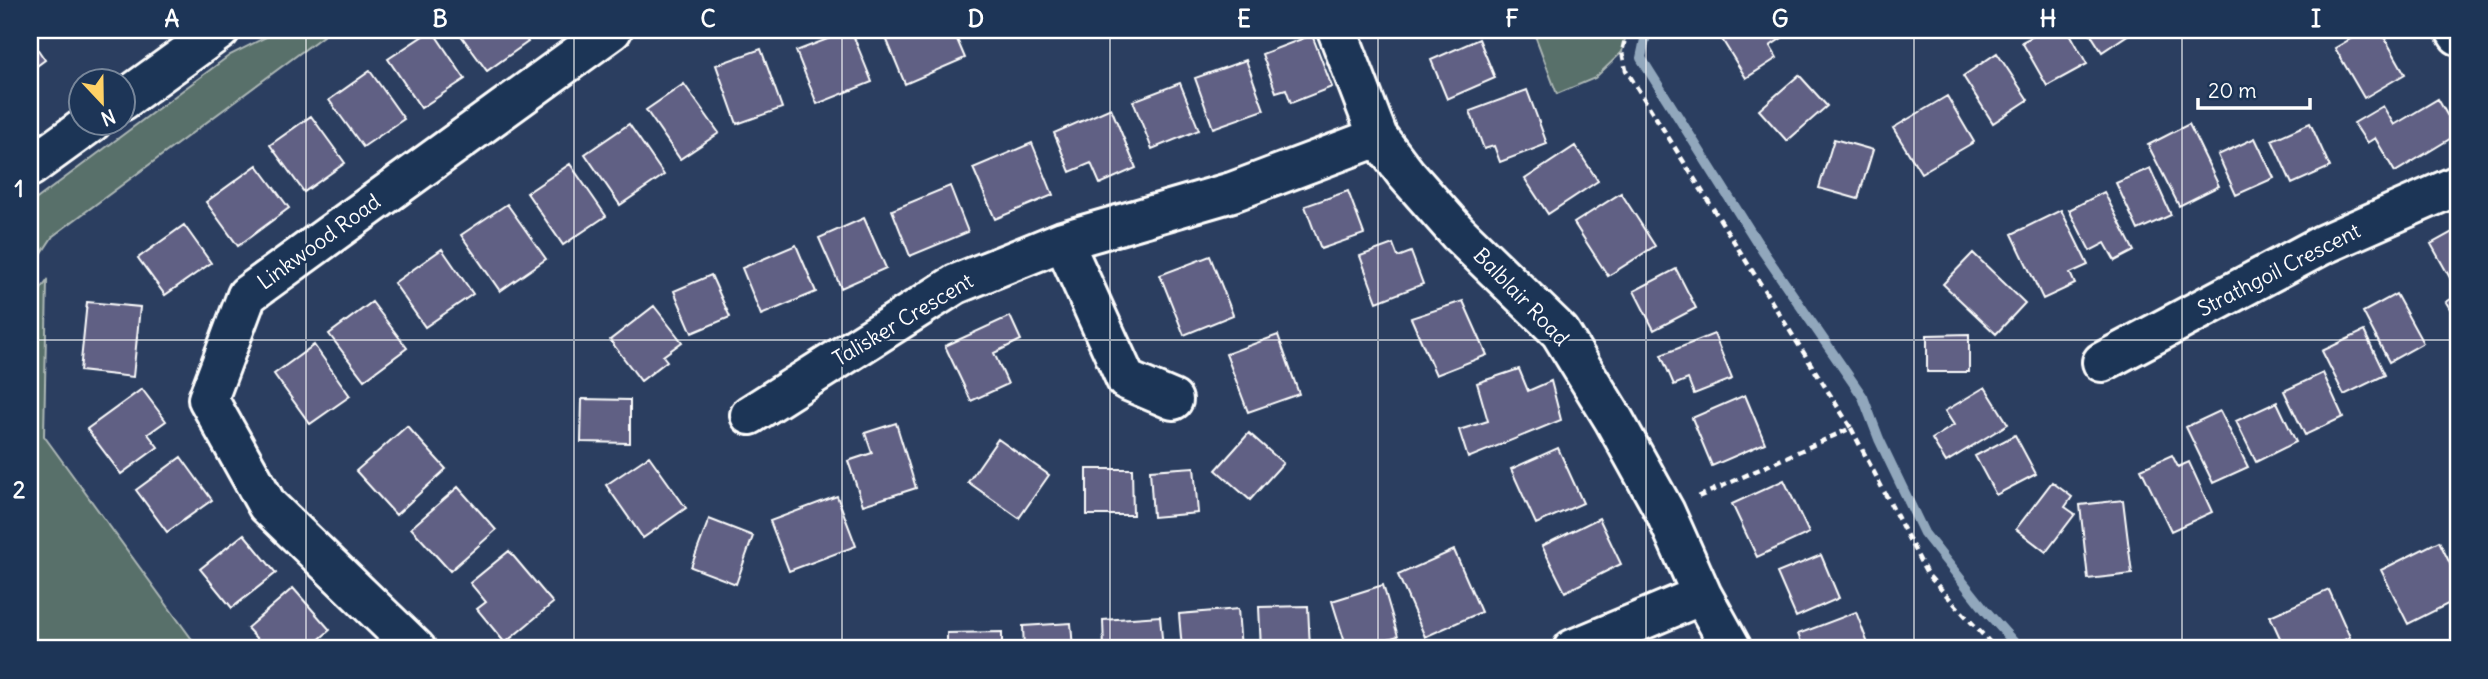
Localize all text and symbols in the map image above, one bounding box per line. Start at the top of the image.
text: A [165,4,180,33]
text: B [432,4,448,33]
text: C [700,4,716,33]
text: D [968,4,984,33]
text: E [1237,4,1251,33]
text: F [1505,4,1519,33]
text: G [1772,4,1788,33]
text: H [2040,4,2056,33]
text: I [2311,4,2321,33]
north arrow [66,66,136,136]
scale bar [2198,66,2310,110]
text: 20 m [2208,77,2257,104]
text: N [98,104,119,131]
text: 1 [14,174,24,203]
street label: Linkwood Road [252,188,386,295]
street label: Strathgoil Crescent [2193,217,2365,322]
street label: Balblair Road [1468,242,1575,351]
street label: Talisker Crescent [828,267,978,372]
text: 2 [13,475,26,504]

